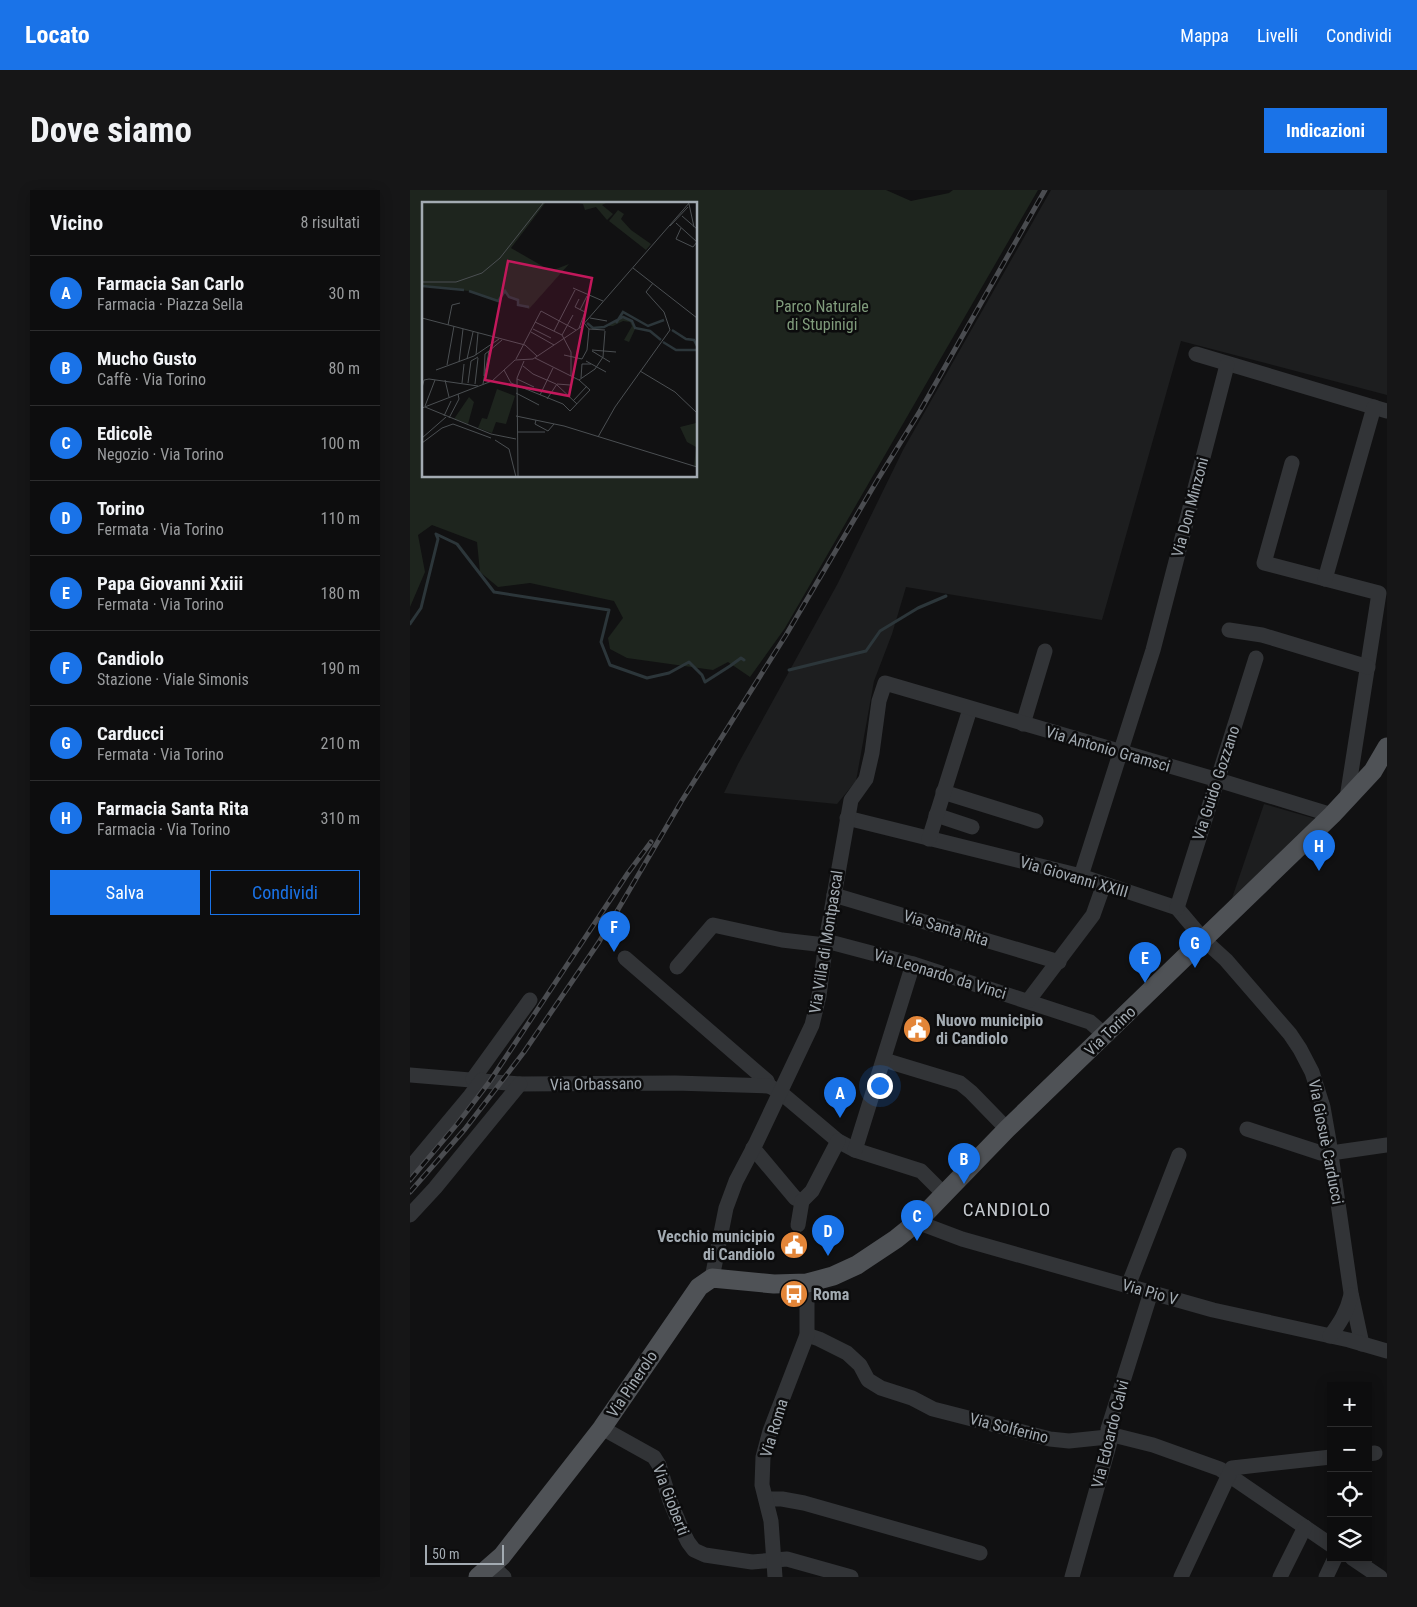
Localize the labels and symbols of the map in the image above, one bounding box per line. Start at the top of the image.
inset map [422,202,698,478]
park label: Parco Naturale di Stupinigi [775,297,869,334]
street label: Via Don Minzoni [1168,455,1212,559]
street label: Via Antonio Gramsci [1043,722,1173,776]
street label: Via Guido Gozzano [1189,723,1243,843]
pin: H [1303,830,1335,871]
street label: Via Giovanni XXIII [1018,852,1130,902]
street label: Via Villa di Montpascal [805,869,847,1015]
street label: Via Santa Rita [901,906,991,950]
pin: F [598,911,630,952]
pin: G [1179,927,1211,968]
pin: E [1129,942,1161,983]
street label: Via Leonardo da Vinci [871,945,1009,1003]
street label: Via Torino [1081,1002,1139,1060]
place label: Nuovo municipio di Candiolo [936,1011,1043,1048]
public building icon: Nuovo municipio di Candiolo [902,1014,932,1044]
your location [867,1073,893,1099]
street label: Via Orbassano [550,1074,642,1094]
pin: A [824,1077,856,1118]
street label: Via Giosuè Carducci [1305,1078,1347,1206]
pin: B [948,1143,980,1184]
district label: CANDIOLO [963,1198,1051,1221]
pin: C [901,1200,933,1241]
pin: D [812,1215,844,1256]
place label: Vecchio municipio di Candiolo [657,1227,775,1264]
public building icon: Vecchio municipio di Candiolo [779,1230,809,1260]
street label: Via Pio V [1120,1275,1180,1309]
bus stop icon: Roma [779,1279,809,1309]
place label: Roma [813,1285,850,1304]
street label: Via Pinerolo [603,1347,661,1421]
street label: Via Edoardo Calvi [1087,1378,1133,1490]
street label: Via Roma [756,1396,792,1460]
street label: Via Solferino [968,1409,1050,1447]
street label: Via Gioberti [649,1462,693,1538]
scale bar [425,1542,504,1565]

